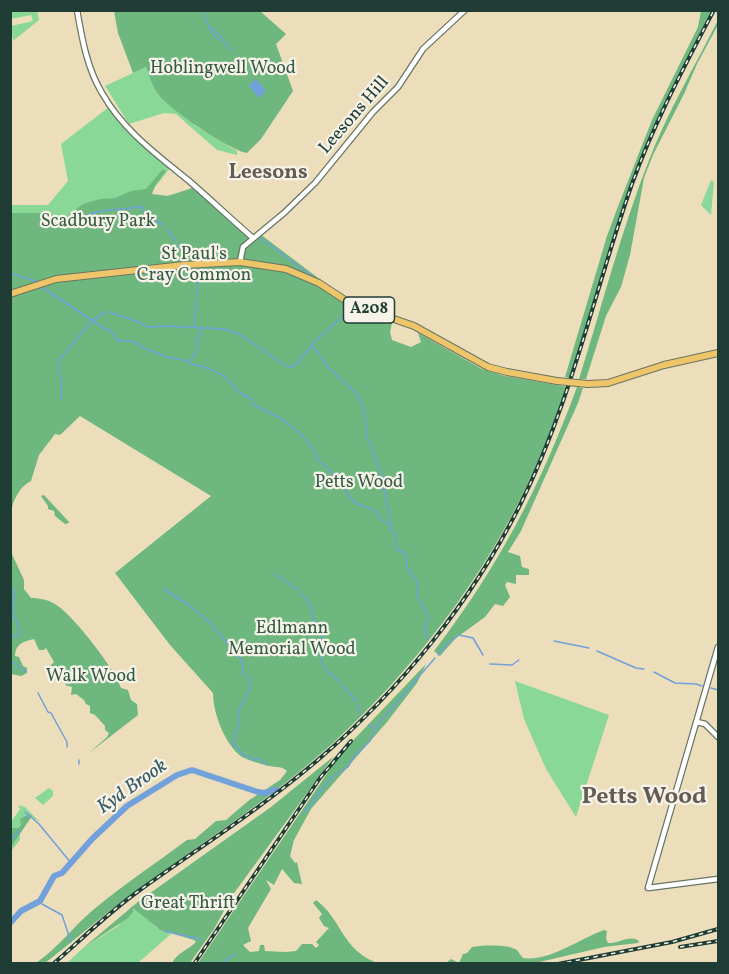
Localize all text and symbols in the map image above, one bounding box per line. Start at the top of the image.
park label: Hoblingwell Wood [150,59,296,81]
street label: Leesons Hill [315,73,395,159]
district label: Leesons [228,161,308,187]
park label: Scadbury Park [41,212,155,234]
park label: St Paul's Cray Common [137,245,251,288]
road number: A208 [344,297,394,323]
park label: Petts Wood [315,473,403,495]
park label: Edlmann Memorial Wood [228,619,356,662]
park label: Walk Wood [46,667,136,689]
water label: Kyd Brook [93,755,173,821]
district label: Petts Wood [581,785,707,813]
park label: Great Thrift [141,894,235,916]

